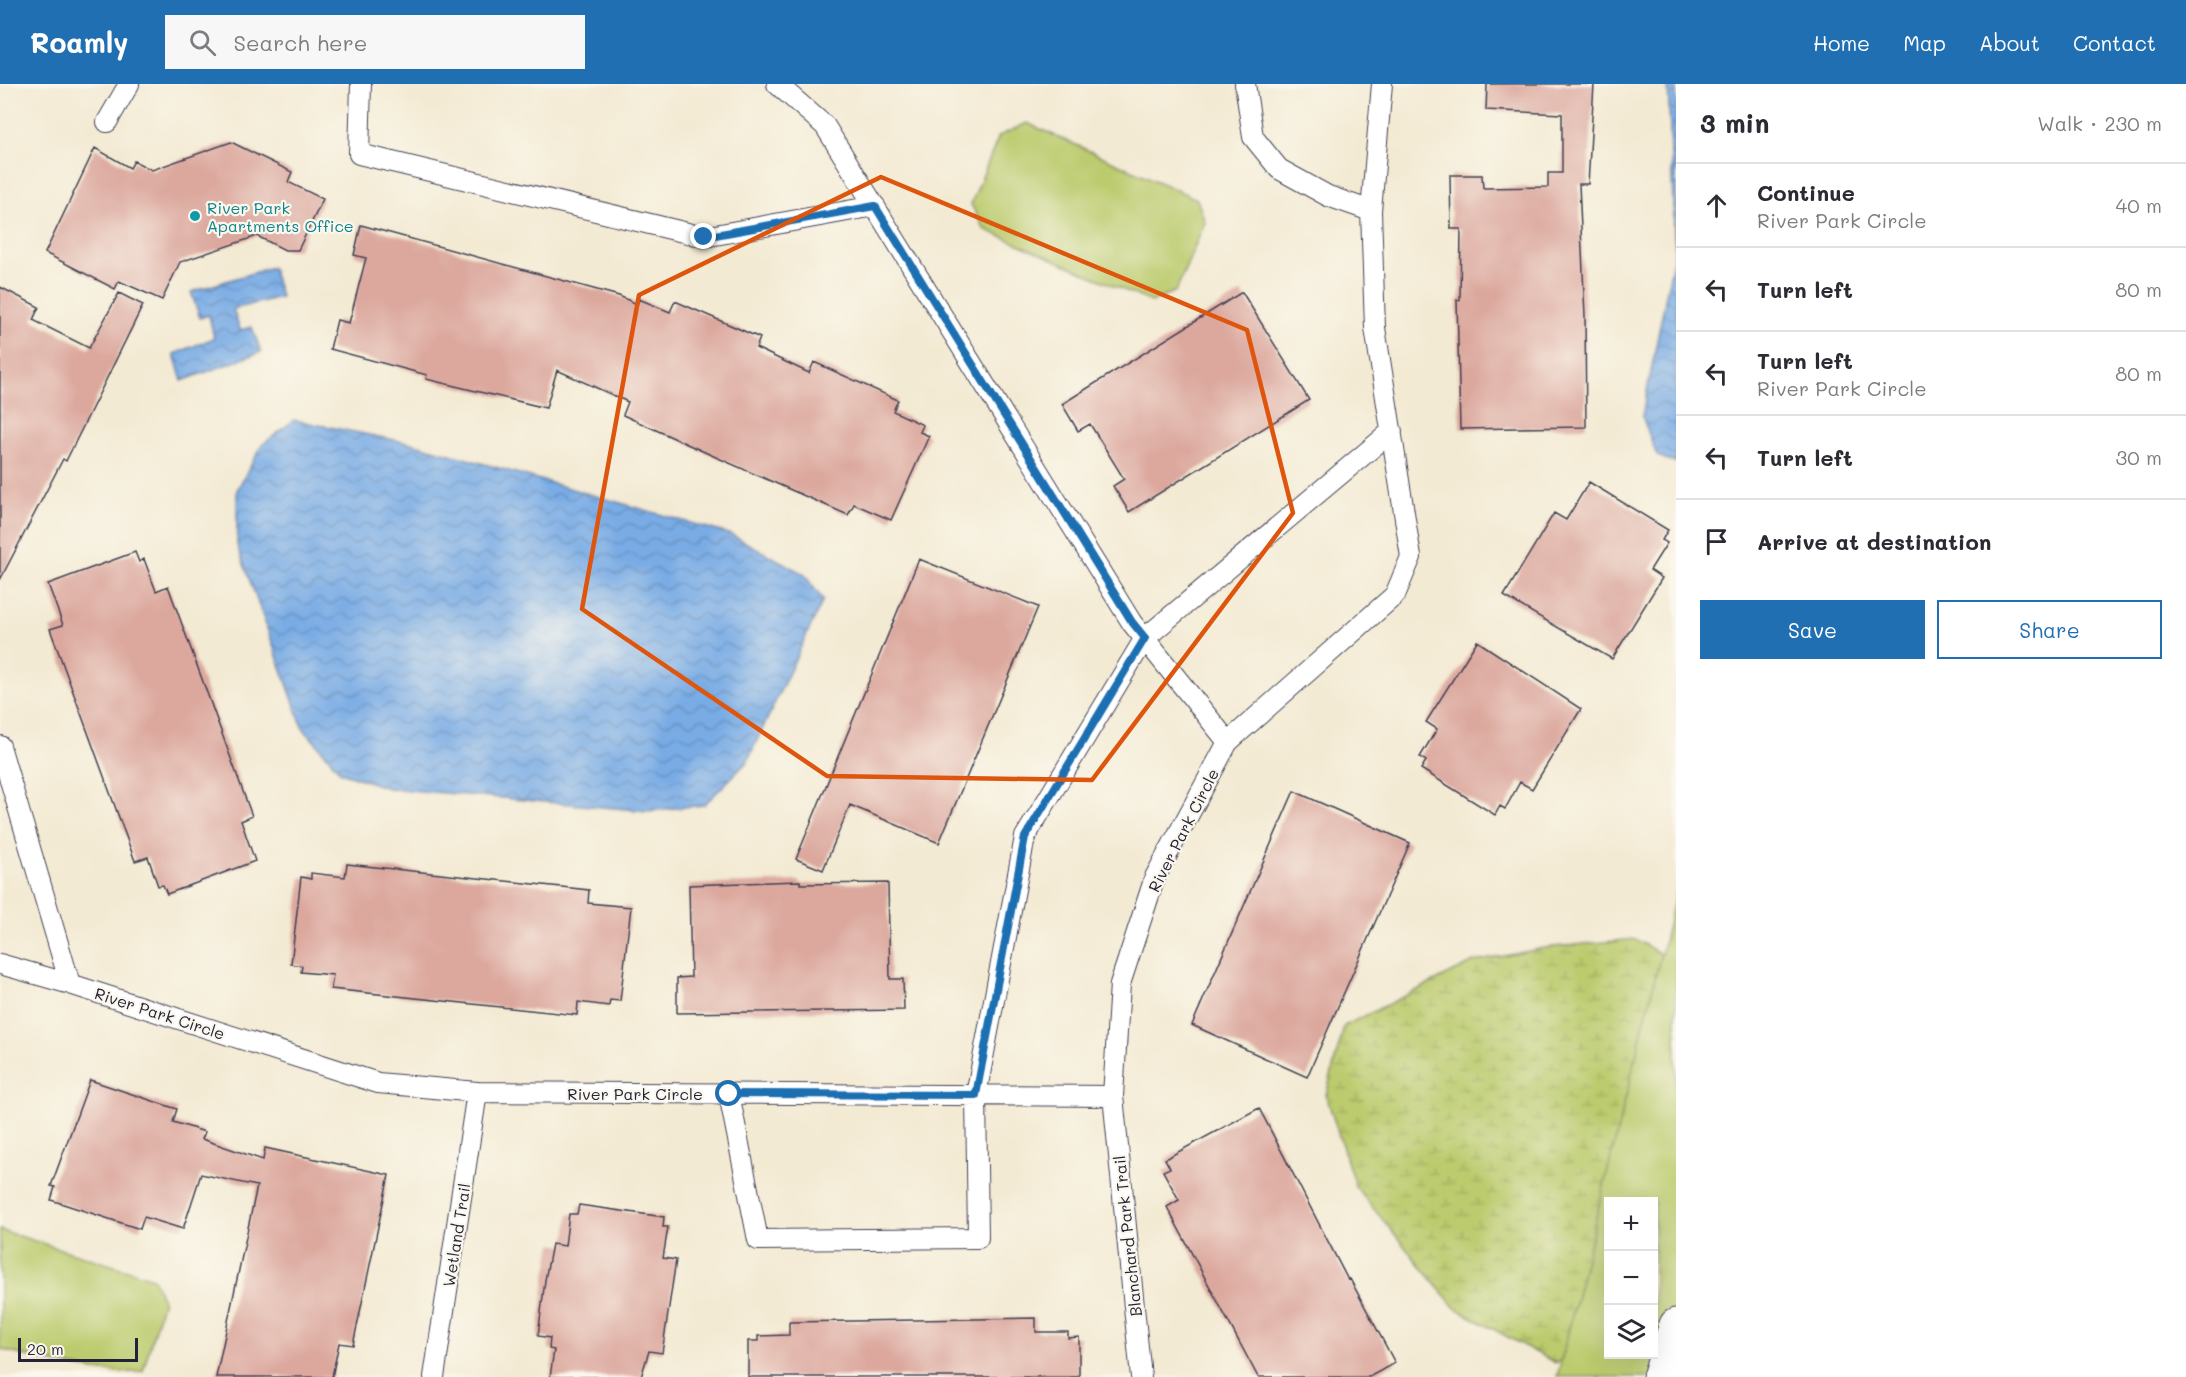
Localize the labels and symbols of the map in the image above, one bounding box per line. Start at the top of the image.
place label: River Park Apartments Office [207,197,354,236]
marker: River Park Apartments Office [188,209,202,223]
route end [690,223,716,249]
street label: River Park Circle [1143,765,1223,895]
street label: River Park Circle [92,982,228,1044]
route start [715,1080,741,1106]
street label: River Park Circle [567,1083,703,1104]
street label: Blanchard Park Trail [1108,1154,1146,1318]
street label: Wetland Trail [437,1182,475,1288]
scale bar [18,1335,138,1362]

